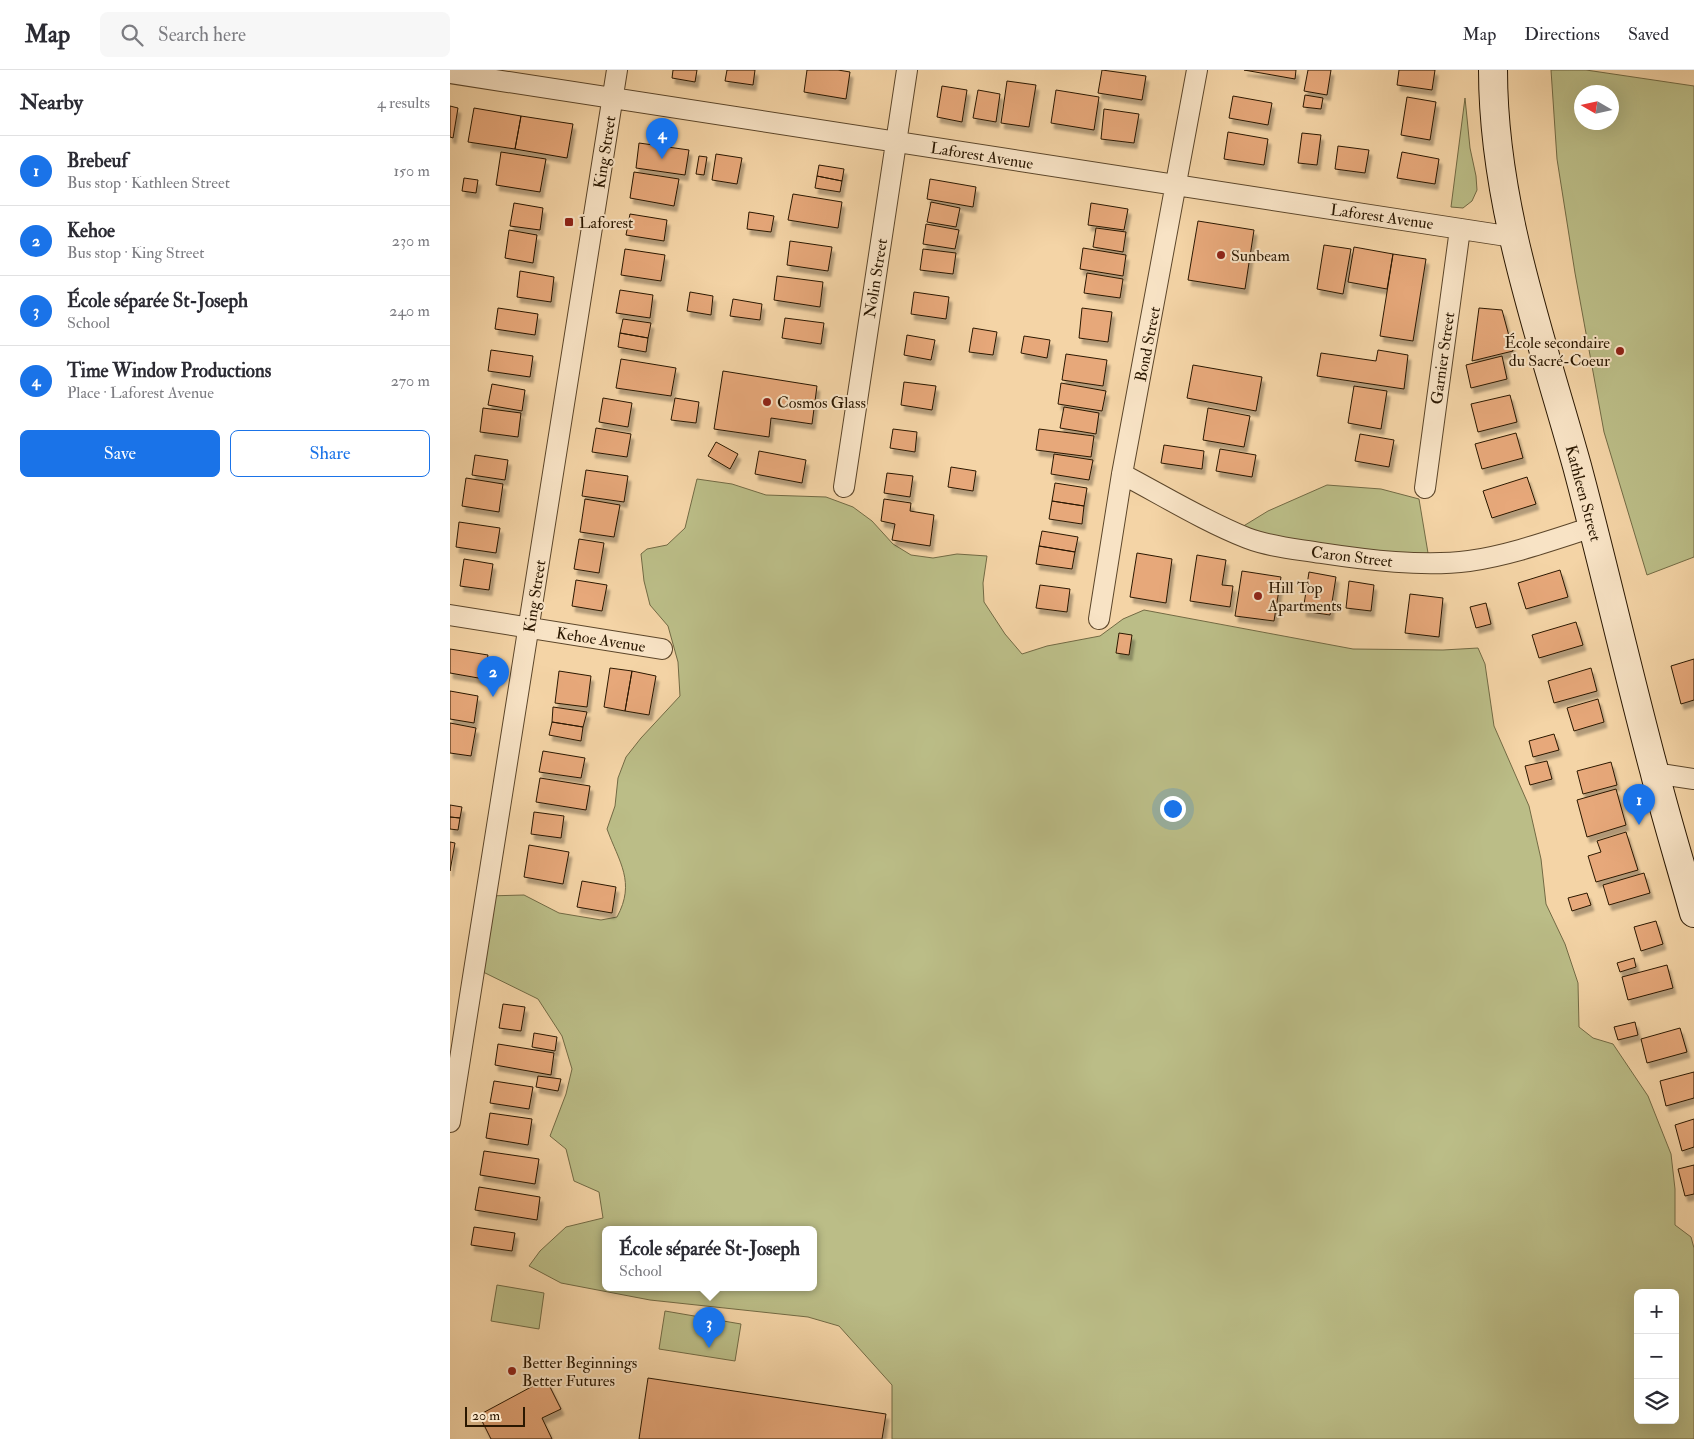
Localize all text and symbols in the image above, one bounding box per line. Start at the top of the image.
search box [100,12,450,57]
text: Map [25,19,70,50]
icon: search [118,21,146,49]
text: Search here [158,23,246,47]
text: Map [1463,23,1496,46]
text: Directions [1524,23,1600,46]
text: Saved [1628,23,1669,46]
north arrow [1574,85,1619,130]
text: Nearby [20,89,83,116]
text: 4 results [377,93,430,113]
street label: King Street [589,114,621,190]
pin: 4 [646,118,678,159]
street label: Laforest Avenue [929,138,1035,174]
text: Brebeuf [67,149,128,173]
text: 1 [33,161,39,181]
text: 150 m [393,161,430,181]
text: Bus stop · Kathleen Street [67,173,230,193]
street label: Laforest Avenue [1329,200,1435,234]
place label: Laforest [579,213,633,233]
marker: Laforest [563,216,575,228]
text: Kehoe [67,219,115,243]
text: 2 [32,231,40,251]
text: 230 m [392,231,430,251]
street label: Nolin Street [860,237,892,319]
text: Bus stop · King Street [67,243,204,263]
place label: Sunbeam [1231,246,1290,266]
marker: Sunbeam [1215,249,1227,261]
text: École séparée St-Joseph [67,289,248,313]
text: 3 [33,301,39,321]
text: 240 m [389,301,430,321]
street label: Bond Street [1131,305,1165,384]
street label: Garnier Street [1427,311,1459,406]
text: School [67,313,110,333]
place label: École secondaire du Sacré-Coeur [1505,332,1610,371]
marker: École secondaire du Sacré-Coeur [1614,345,1626,357]
text: Time Window Productions [67,359,271,383]
text: 4 [32,371,40,391]
text: 270 m [391,371,430,391]
text: Place · Laforest Avenue [67,383,214,403]
place label: Cosmos Glass [777,393,866,413]
marker: Cosmos Glass [761,396,773,408]
button: Save [20,430,220,477]
button: Share [230,430,430,477]
street label: Kathleen Street [1561,443,1605,544]
street label: Caron Street [1310,542,1394,572]
street label: King Street [519,558,551,634]
place label: Hill Top Apartments [1267,578,1342,617]
marker: Hill Top Apartments [1252,590,1264,602]
street label: Kehoe Avenue [555,623,647,657]
pin: 2 [477,656,509,697]
pin: 1 [1623,784,1655,825]
your location [1160,796,1186,822]
popup [602,1226,817,1291]
text: École séparée St-Joseph [619,1237,800,1261]
text: School [619,1261,662,1281]
map controls [1634,1289,1679,1424]
button: + [1634,1289,1679,1334]
pin: 3 [693,1307,725,1348]
button: − [1634,1334,1679,1379]
place label: Better Beginnings Better Futures [522,1353,637,1391]
marker: Better Beginnings Better Futures [506,1365,518,1377]
button: layers [1634,1379,1679,1424]
scale bar [465,1404,525,1427]
text: 20 m [472,1407,500,1424]

